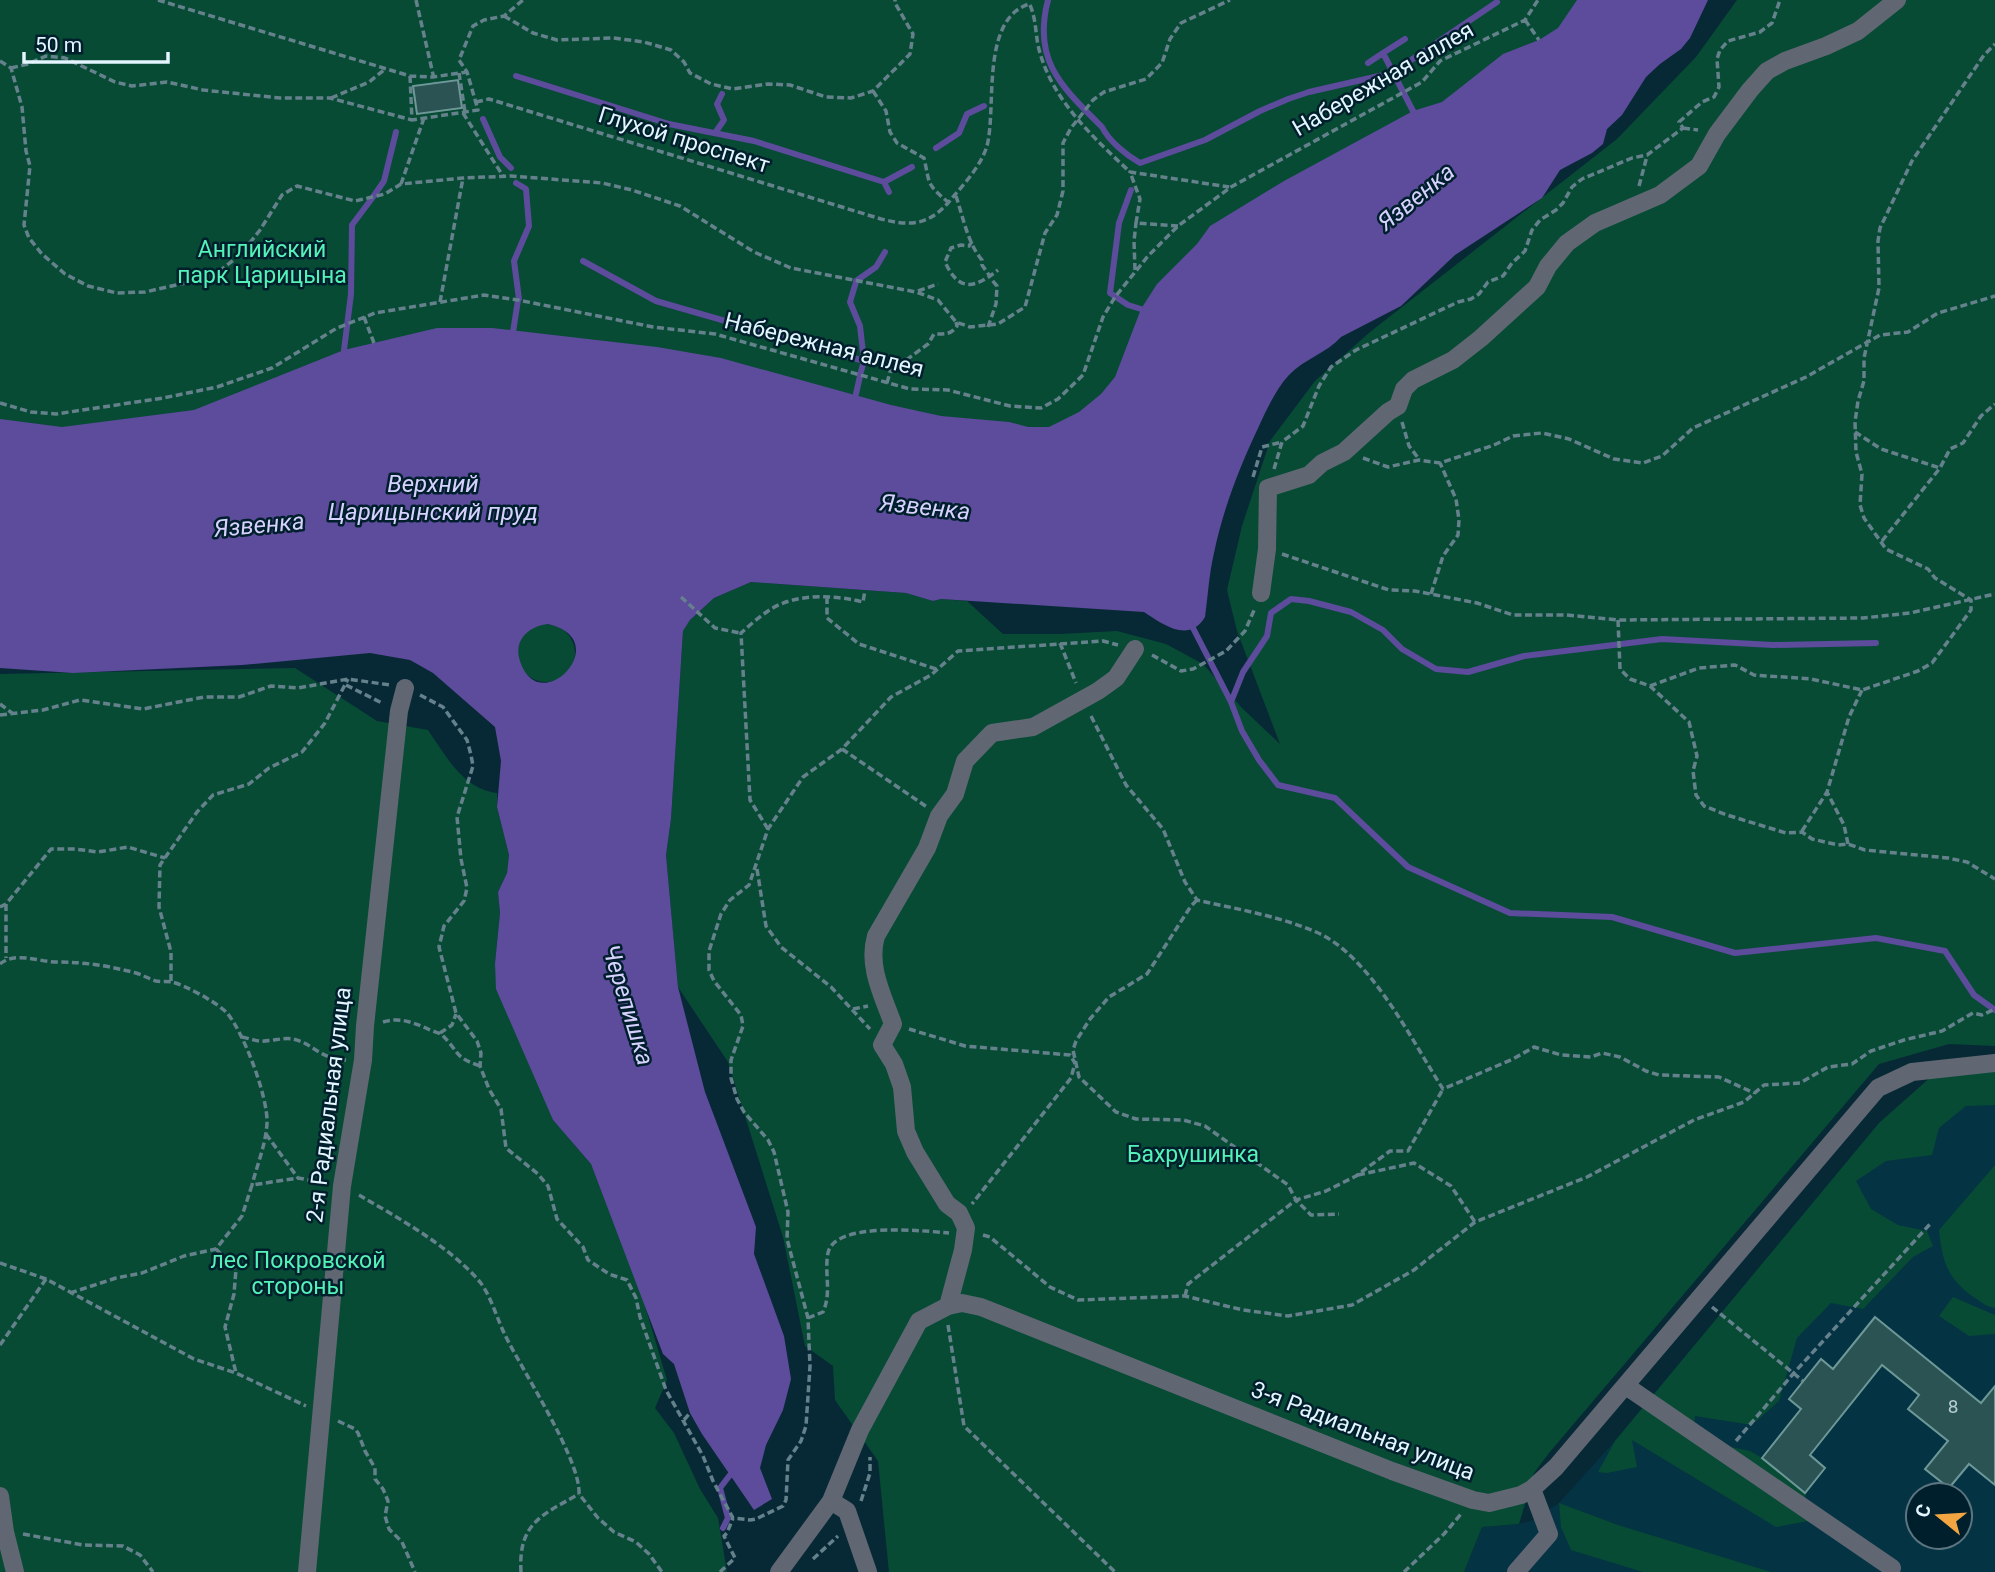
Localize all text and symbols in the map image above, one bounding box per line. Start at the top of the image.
street label: Набережная аллея [1288,16,1478,142]
scale bar [24,21,168,65]
text: 50 m [35,33,82,57]
street label: Глухой проспект [595,101,773,179]
water label: Язвенка [1371,157,1460,237]
park label: Английский парк Царицына [177,236,347,289]
street label: Набережная аллея [721,307,927,383]
water label: Верхний Царицынский пруд [328,470,538,526]
water label: Язвенка [877,488,972,526]
water label: Язвенка [211,507,306,543]
water label: Черепишка [596,941,660,1069]
street label: 2-я Радиальная улица [301,986,357,1224]
park label: Бахрушинка [1127,1141,1259,1168]
park label: лес Покровской стороны [210,1247,386,1300]
street label: 3-я Радиальная улица [1247,1376,1479,1486]
house number: 8 [1948,1395,1958,1418]
north arrow [1904,1481,1974,1551]
text: С [1910,1501,1936,1520]

